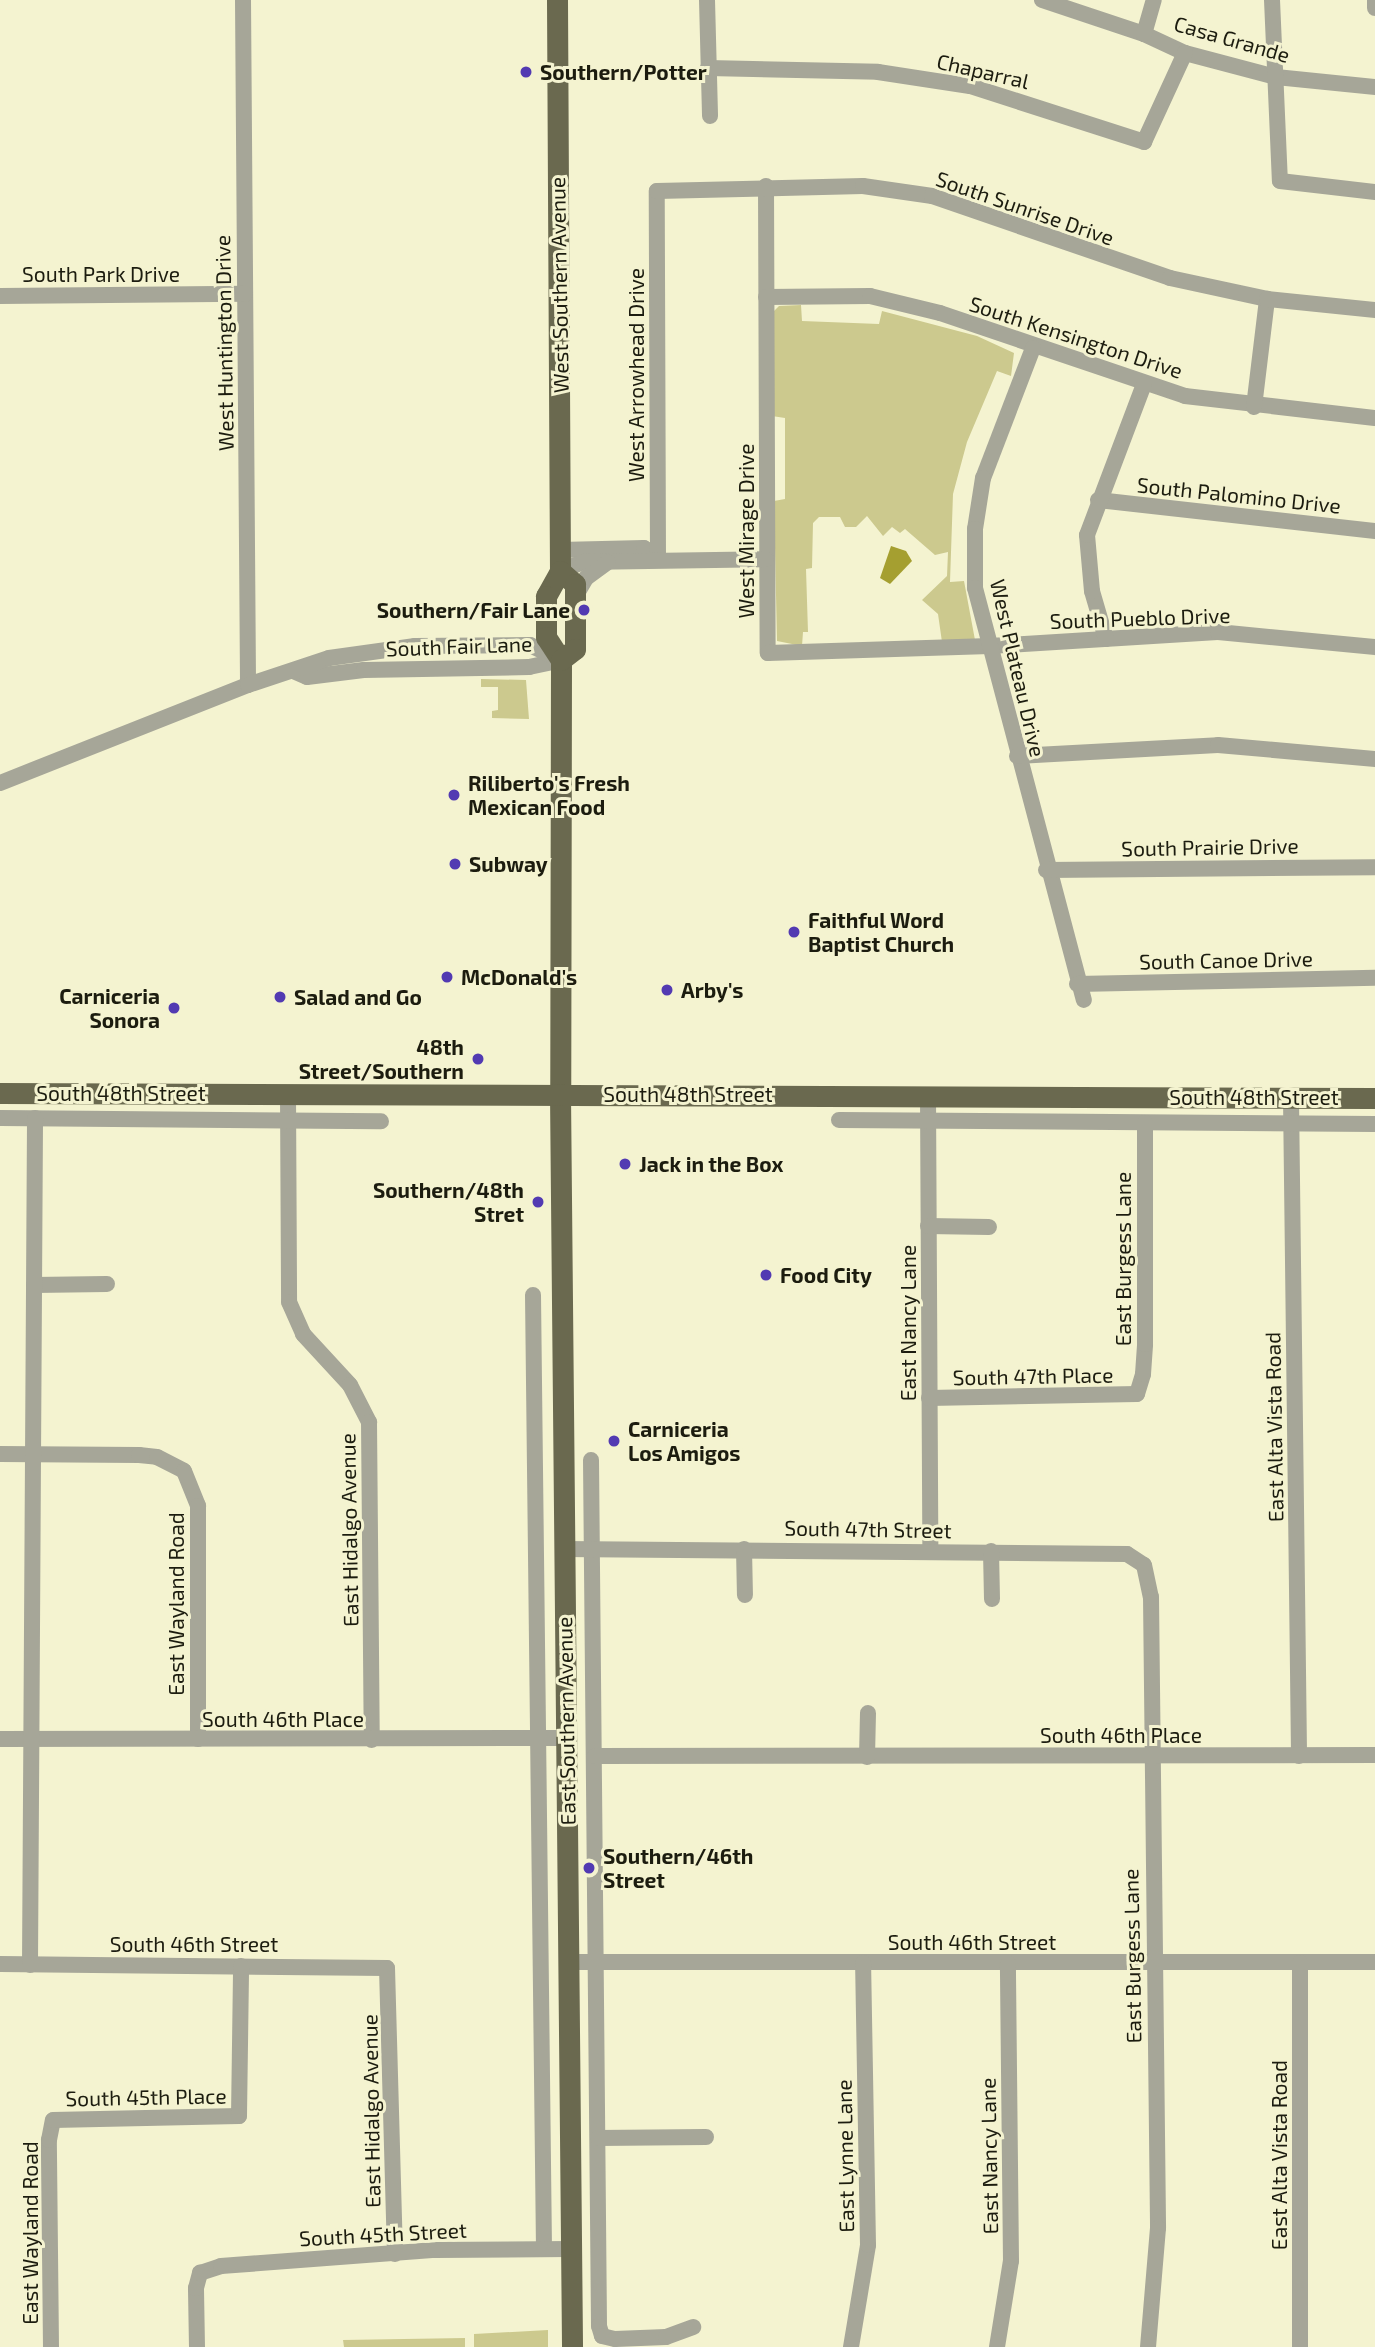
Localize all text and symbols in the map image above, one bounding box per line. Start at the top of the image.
street label: Casa Grande [1171,10,1293,68]
street label: Chaparral [934,48,1032,94]
place label: Southern/Potter [540,59,707,85]
marker: Southern/Potter [518,64,534,80]
street label: South Sunrise Drive [933,166,1117,250]
street label: West Southern Avenue [545,176,573,394]
street label: West Huntington Drive [210,235,238,451]
street label: South Park Drive [22,261,180,287]
street label: West Arrowhead Drive [623,268,649,482]
street label: South Kensington Drive [966,291,1186,383]
street label: West Mirage Drive [733,443,759,619]
street label: South Palomino Drive [1136,472,1342,518]
street label: West Plateau Drive [985,577,1051,759]
place label: Southern/Fair Lane [376,597,570,623]
marker: Southern/Fair Lane [576,602,592,618]
street label: South Pueblo Drive [1049,602,1231,634]
street label: South Fair Lane [385,631,533,661]
place label: Riliberto's Fresh Mexican Food [468,770,630,820]
marker: Riliberto's Fresh Mexican Food [446,787,462,803]
street label: South Prairie Drive [1121,833,1299,861]
place label: Subway [469,851,548,877]
marker: Subway [447,856,463,872]
place label: Faithful Word Baptist Church [808,907,954,957]
marker: Faithful Word Baptist Church [786,924,802,940]
street label: South Canoe Drive [1139,946,1313,974]
place label: McDonald's [461,964,577,990]
marker: McDonald's [439,969,455,985]
place label: Arby's [681,977,743,1003]
marker: Arby's [659,982,675,998]
place label: Carniceria Sonora [59,983,160,1033]
place label: Salad and Go [294,984,422,1010]
marker: Salad and Go [272,989,288,1005]
marker: Carniceria Sonora [166,1000,182,1016]
place label: 48th Street/Southern [299,1034,464,1084]
marker: 48th Street/Southern [470,1051,486,1067]
street label: South 48th Street [36,1080,206,1106]
street label: South 48th Street [603,1081,773,1107]
street label: South 48th Street [1169,1084,1339,1110]
place label: Jack in the Box [639,1151,784,1177]
marker: Jack in the Box [617,1156,633,1172]
street label: East Burgess Lane [1110,1172,1136,1346]
place label: Southern/48th Stret [373,1177,524,1227]
marker: Southern/48th Stret [530,1194,546,1210]
street label: East Nancy Lane [895,1244,921,1402]
place label: Food City [780,1262,872,1288]
marker: Food City [758,1267,774,1283]
street label: East Alta Vista Road [1260,1331,1288,1523]
street label: South 47th Place [952,1362,1114,1390]
place label: Carniceria Los Amigos [628,1416,741,1466]
street label: East Hidalgo Avenue [335,1433,363,1627]
marker: Carniceria Los Amigos [606,1433,622,1449]
street label: East Wayland Road [163,1512,189,1696]
street label: South 47th Street [784,1515,952,1543]
street label: East Southern Avenue [552,1616,580,1826]
street label: South 46th Place [202,1706,364,1732]
street label: South 46th Place [1040,1722,1202,1748]
place label: Southern/46th Street [603,1843,753,1893]
marker: Southern/46th Street [581,1860,597,1876]
street label: East Burgess Lane [1118,1868,1146,2044]
street label: South 46th Street [888,1929,1056,1955]
street label: South 46th Street [110,1931,278,1957]
street label: East Hidalgo Avenue [357,2014,385,2208]
street label: East Alta Vista Road [1266,2059,1292,2251]
street label: East Nancy Lane [975,2077,1003,2235]
street label: East Lynne Lane [831,2079,859,2233]
street label: South 45th Place [65,2083,227,2111]
street label: East Wayland Road [17,2141,43,2325]
street label: South 45th Street [298,2217,468,2251]

